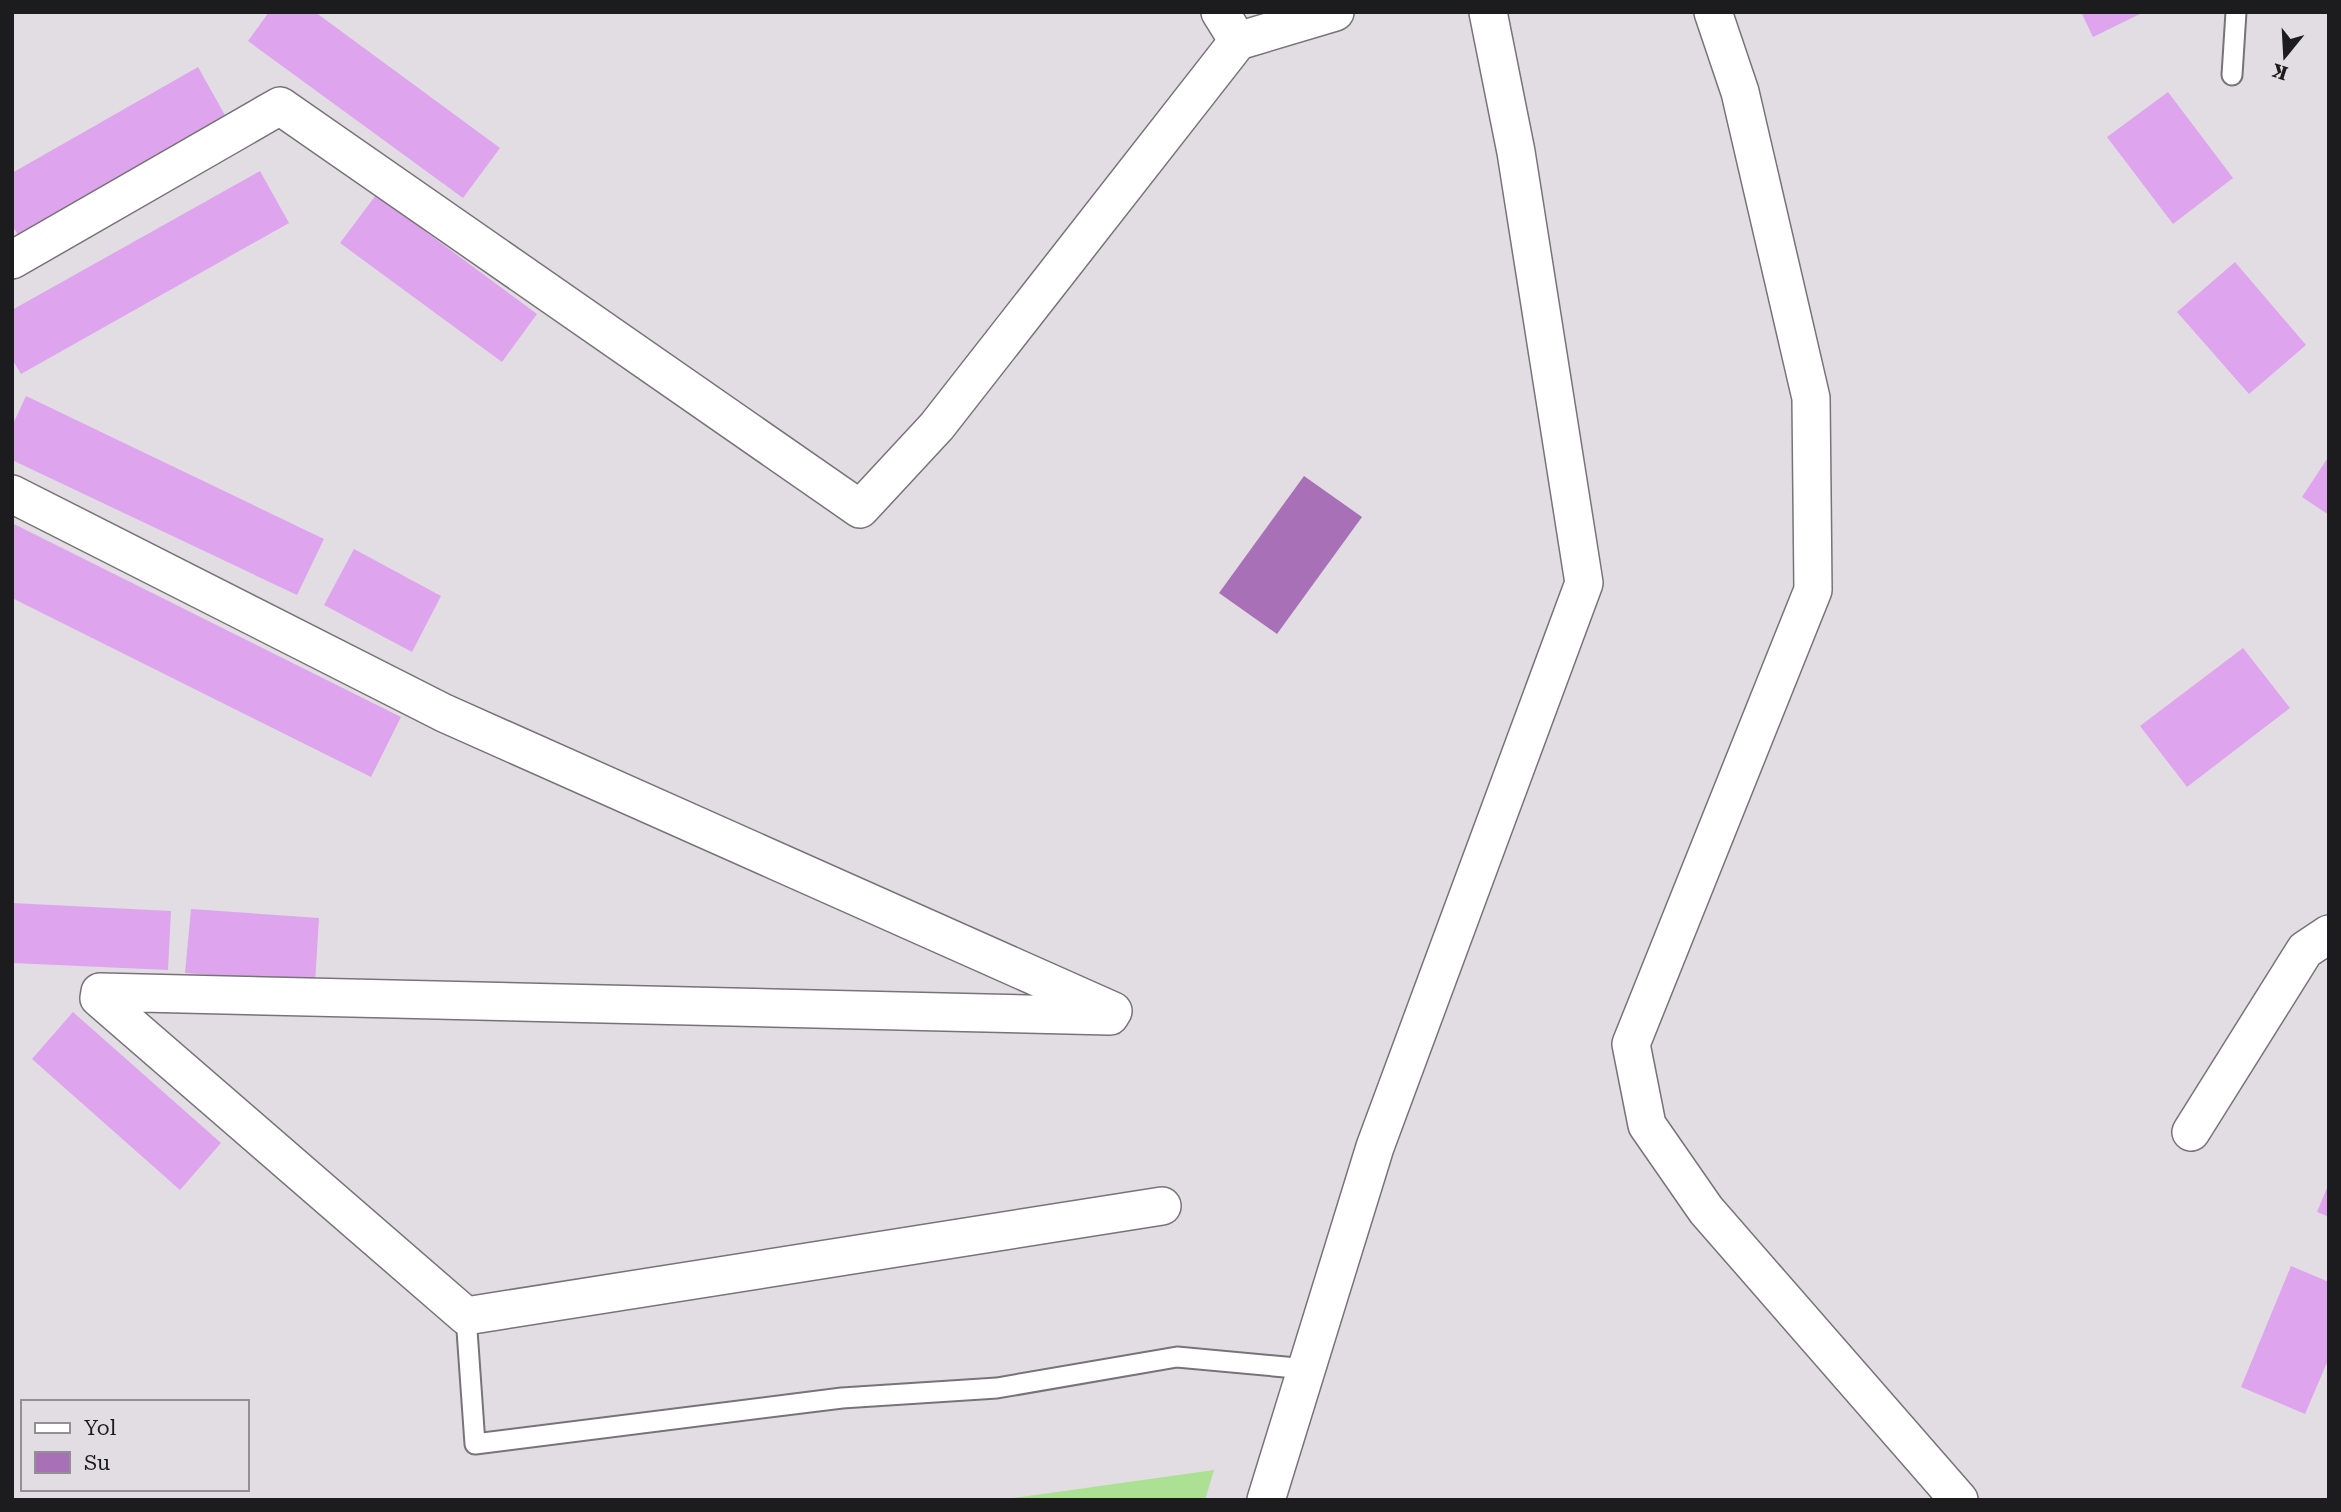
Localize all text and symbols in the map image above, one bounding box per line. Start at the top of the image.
north arrow [2250,21,2320,91]
text: K [2269,58,2291,85]
legend [21,1400,248,1491]
text: Yol [84,1416,117,1440]
text: Su [84,1451,110,1475]

